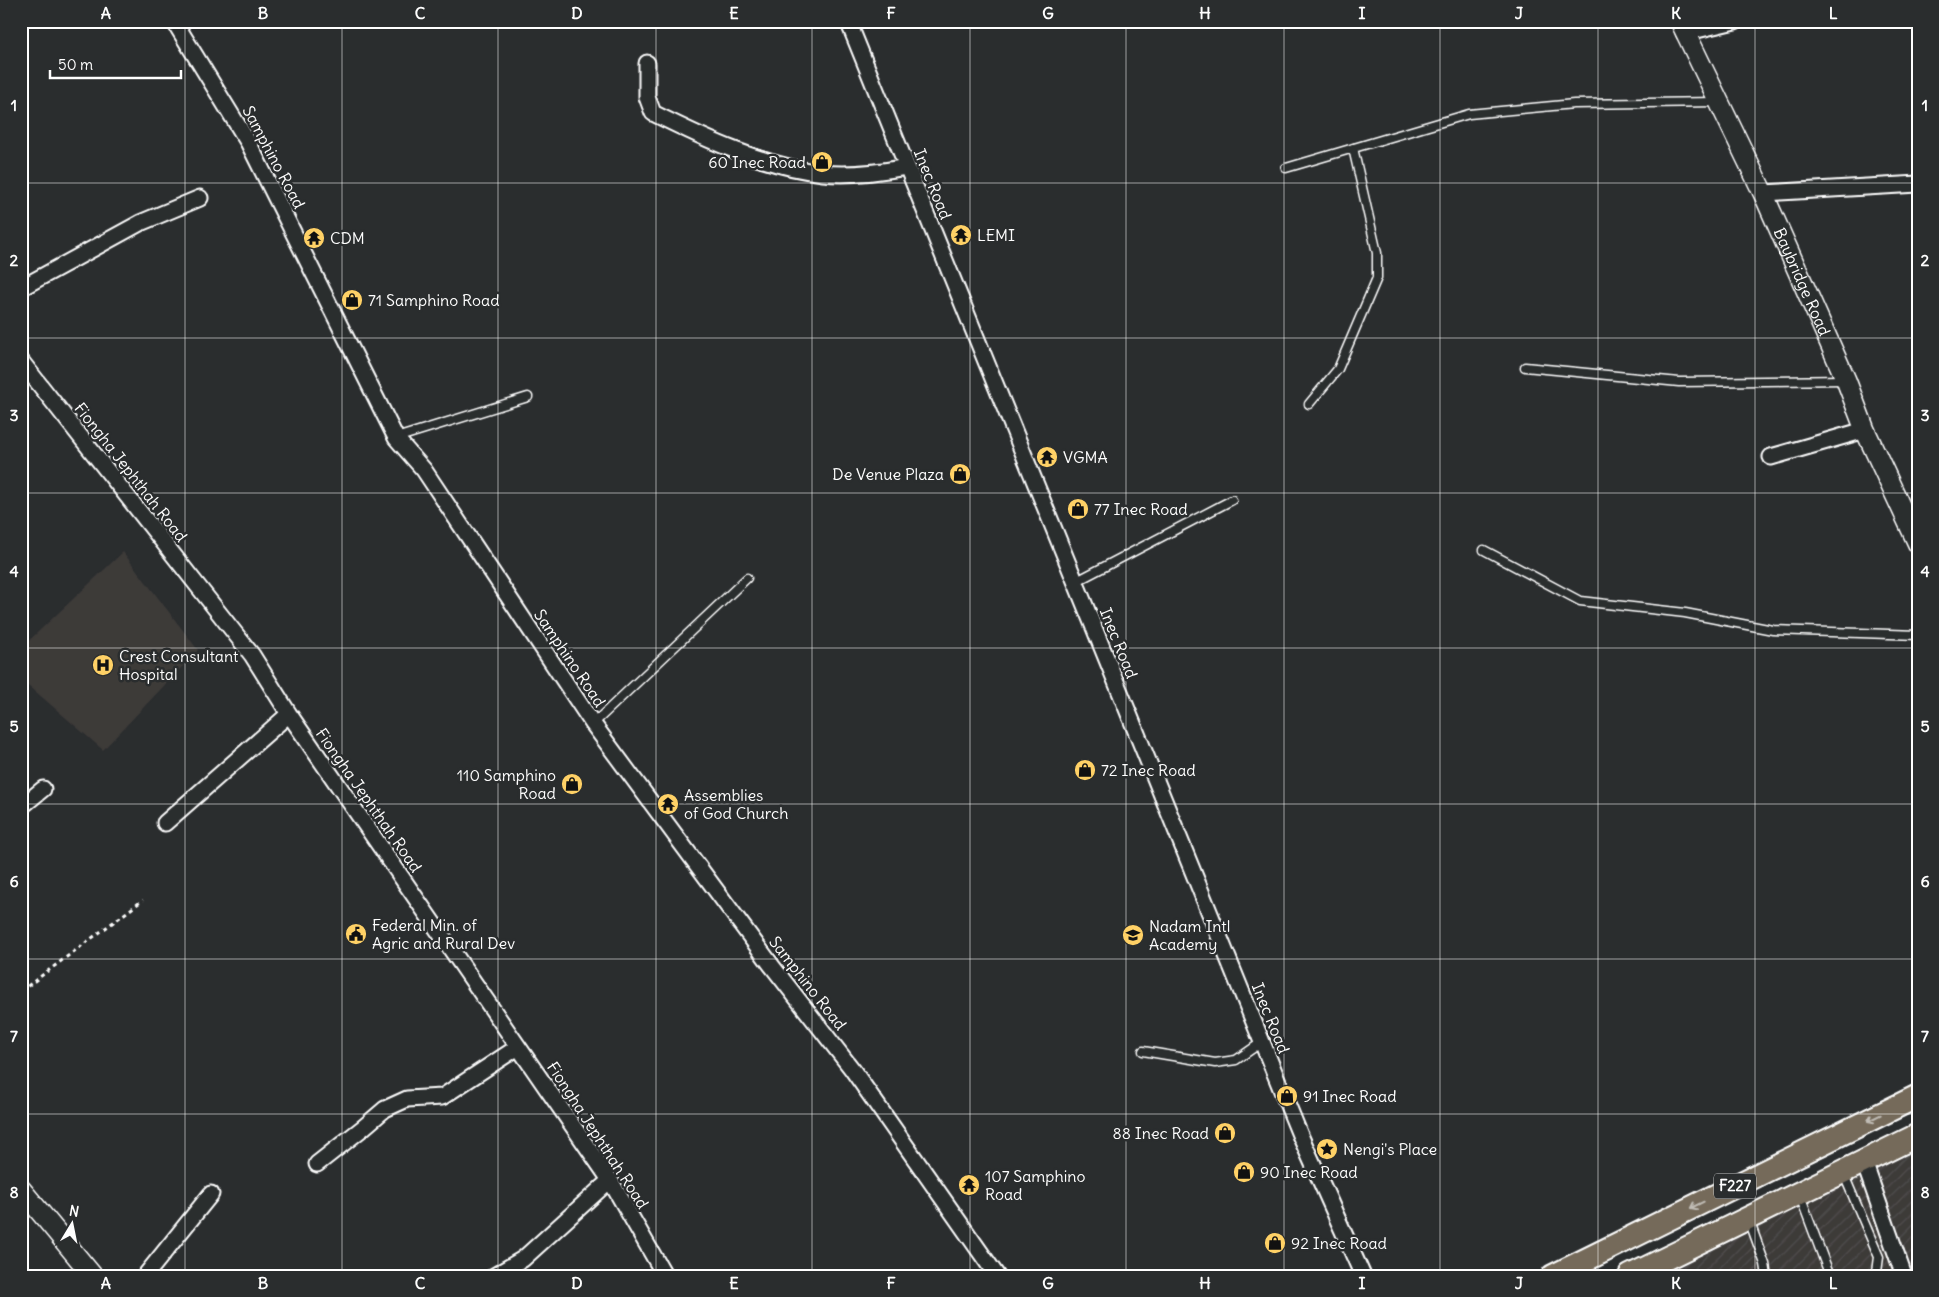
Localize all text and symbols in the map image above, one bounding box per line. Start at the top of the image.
text: A [101,3,111,23]
text: B [258,3,269,23]
text: C [415,3,426,23]
text: D [571,3,583,23]
text: E [729,3,739,23]
text: F [886,3,896,23]
text: G [1042,3,1054,23]
text: H [1199,3,1211,23]
text: I [1359,3,1366,23]
text: J [1515,3,1524,23]
text: K [1671,3,1681,23]
text: L [1829,3,1838,23]
scale bar [50,48,181,80]
text: 50 m [58,55,93,74]
text: 1 [11,95,17,115]
text: 1 [1922,95,1928,115]
street label: Samphino Road [239,102,309,212]
street label: Inec Road [910,146,956,222]
shop icon: 60 Inec Road [810,150,834,174]
place label: 60 Inec Road [708,152,806,172]
temple icon: LEMI [949,223,973,247]
place label: LEMI [977,225,1015,245]
street label: Baybridge Road [1770,225,1835,339]
temple icon: CDM [302,226,326,250]
place label: CDM [330,228,365,248]
text: 2 [10,250,19,270]
text: 2 [1921,250,1930,270]
shop icon: 71 Samphino Road [340,288,364,312]
place label: 71 Samphino Road [368,290,500,310]
street label: Fiongha Jephthah Road [70,398,192,546]
text: 3 [9,405,19,425]
text: 3 [1920,405,1930,425]
temple icon: VGMA [1035,445,1059,469]
place label: VGMA [1063,447,1108,467]
shop icon: De Venue Plaza [948,462,972,486]
place label: De Venue Plaza [832,464,944,484]
shop icon: 77 Inec Road [1066,497,1090,521]
place label: 77 Inec Road [1094,499,1188,519]
text: 4 [9,561,19,581]
text: 4 [1920,561,1930,581]
street label: Samphino Road [530,605,610,711]
street label: Inec Road [1096,605,1142,681]
place label: Crest Consultant Hospital [119,646,239,684]
hospital icon: Crest Consultant Hospital [91,653,115,677]
text: 5 [9,716,19,736]
text: 5 [1920,716,1930,736]
street label: Fiongha Jephthah Road [312,724,426,876]
shop icon: 72 Inec Road [1073,758,1097,782]
place label: 72 Inec Road [1101,760,1196,780]
place label: 110 Samphino Road [457,765,556,803]
shop icon: 110 Samphino Road [560,772,584,796]
place label: Assemblies of God Church [684,785,788,823]
temple icon: Assemblies of God Church [656,792,680,816]
text: 6 [9,871,19,891]
text: 6 [1920,871,1930,891]
place label: Federal Min. of Agric and Rural Dev [372,915,515,953]
place label: Nadam Intl Academy [1149,916,1230,954]
public building icon: Federal Min. of Agric and Rural Dev [344,922,368,946]
school or university icon: Nadam Intl Academy [1121,923,1145,947]
street label: Samphino Road [765,932,851,1034]
street label: Inec Road [1248,980,1294,1056]
text: 7 [10,1026,18,1046]
text: 7 [1921,1026,1929,1046]
street label: Fiongha Jephthah Road [543,1058,653,1212]
shop icon: 91 Inec Road [1275,1084,1299,1108]
place label: 91 Inec Road [1303,1086,1397,1106]
one-way arrow [1867,1113,1882,1123]
shop icon: 88 Inec Road [1213,1121,1237,1145]
place label: 88 Inec Road [1113,1123,1209,1143]
place icon: Nengi's Place [1315,1137,1339,1161]
place label: Nengi's Place [1343,1139,1437,1159]
shop icon: 90 Inec Road [1232,1160,1256,1184]
place label: 90 Inec Road [1260,1162,1358,1182]
place label: 107 Samphino Road [985,1166,1086,1204]
temple icon: 107 Samphino Road [957,1173,981,1197]
road number: F227 [1714,1174,1756,1198]
text: 8 [9,1182,19,1202]
text: 8 [1920,1182,1930,1202]
north arrow [48,1200,98,1250]
text: N [68,1201,81,1221]
one-way arrow [1690,1201,1705,1210]
shop icon: 92 Inec Road [1263,1231,1287,1255]
place label: 92 Inec Road [1291,1233,1387,1253]
text: A [101,1273,111,1293]
text: B [258,1273,269,1293]
text: C [415,1273,426,1293]
text: D [571,1273,583,1293]
text: E [729,1273,739,1293]
text: F [886,1273,896,1293]
text: G [1042,1273,1054,1293]
text: H [1199,1273,1211,1293]
text: I [1359,1273,1366,1293]
text: J [1515,1273,1524,1293]
text: K [1671,1273,1681,1293]
text: L [1829,1273,1838,1293]

